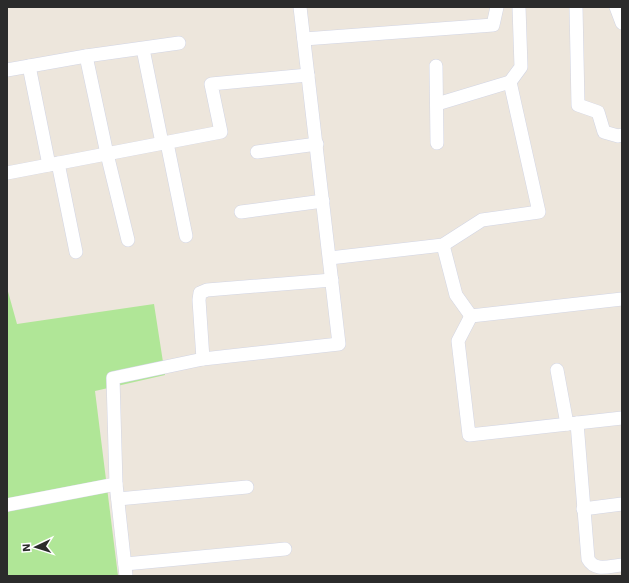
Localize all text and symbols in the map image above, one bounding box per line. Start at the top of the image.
north arrow [16,527,56,567]
text: N [20,543,33,552]

